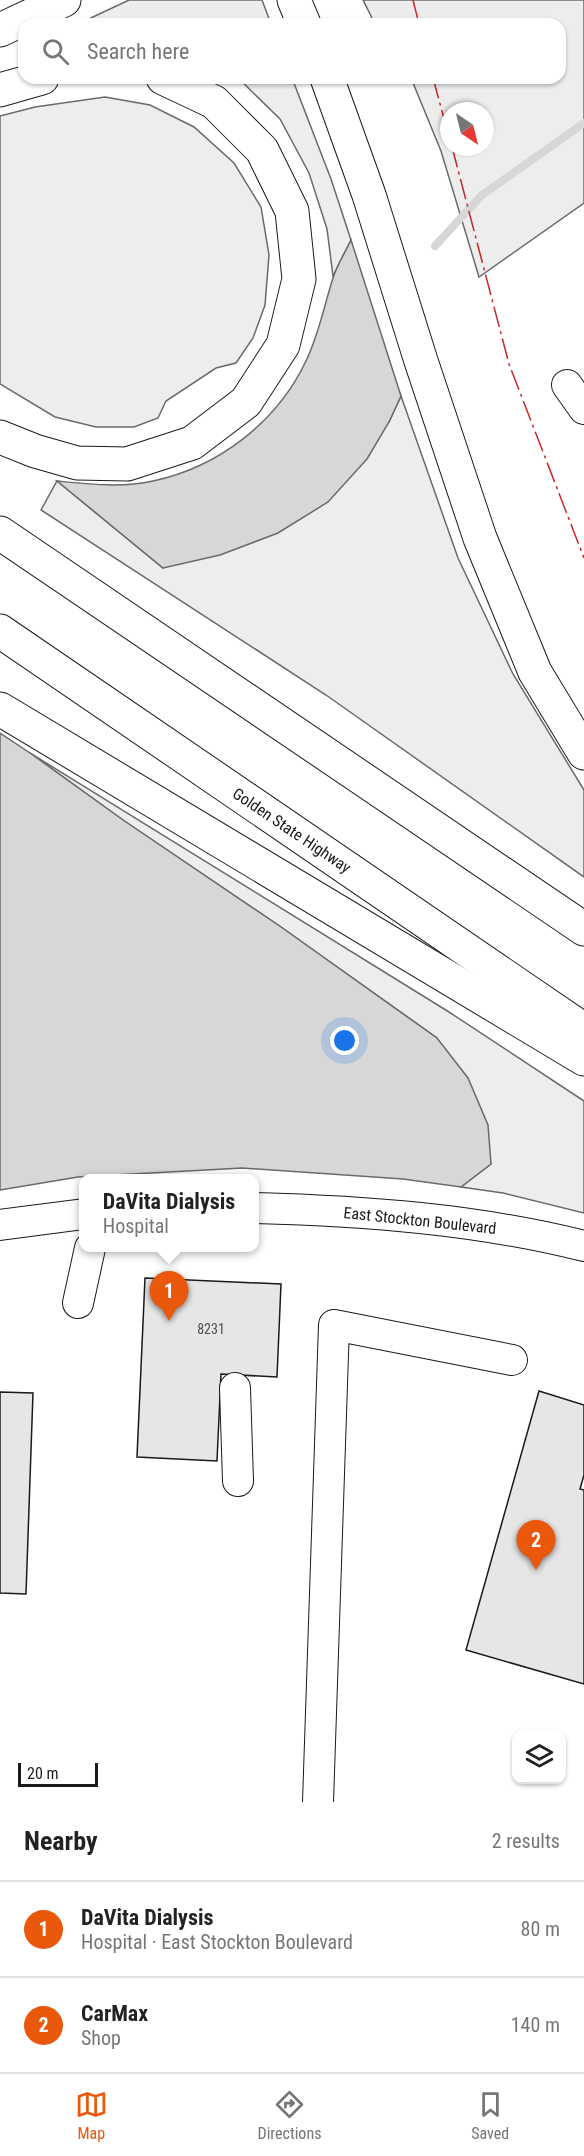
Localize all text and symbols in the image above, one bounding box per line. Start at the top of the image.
search box [18,18,566,84]
icon: search [39,35,72,68]
text: Search here [87,39,189,64]
north arrow [440,102,494,156]
street label: Golden State Highway [229,784,355,877]
your location [330,1026,359,1055]
popup [79,1174,259,1252]
text: DaVita Dialysis [103,1189,235,1214]
street label: East Stockton Boulevard [343,1203,497,1238]
text: Hospital [103,1214,169,1238]
pin: 1 [150,1272,188,1321]
house number: 8231 [197,1321,225,1337]
pin: 2 [516,1520,556,1570]
map controls [512,1730,566,1784]
button: layers [512,1730,566,1784]
scale bar [18,1760,98,1788]
text: 20 m [27,1764,59,1783]
text: Nearby [24,1826,98,1856]
text: 2 results [492,1829,560,1853]
text: DaVita Dialysis [81,1905,213,1930]
text: 1 [38,1917,49,1941]
text: 80 m [521,1917,560,1941]
text: Hospital · East Stockton Boulevard [81,1930,353,1954]
text: CarMax [81,2001,148,2026]
text: 2 [38,2013,49,2037]
text: 140 m [511,2013,560,2037]
text: Shop [81,2026,121,2050]
tab: Map [75,2088,108,2143]
tab: Directions [258,2088,321,2143]
tab: Saved [471,2088,509,2143]

